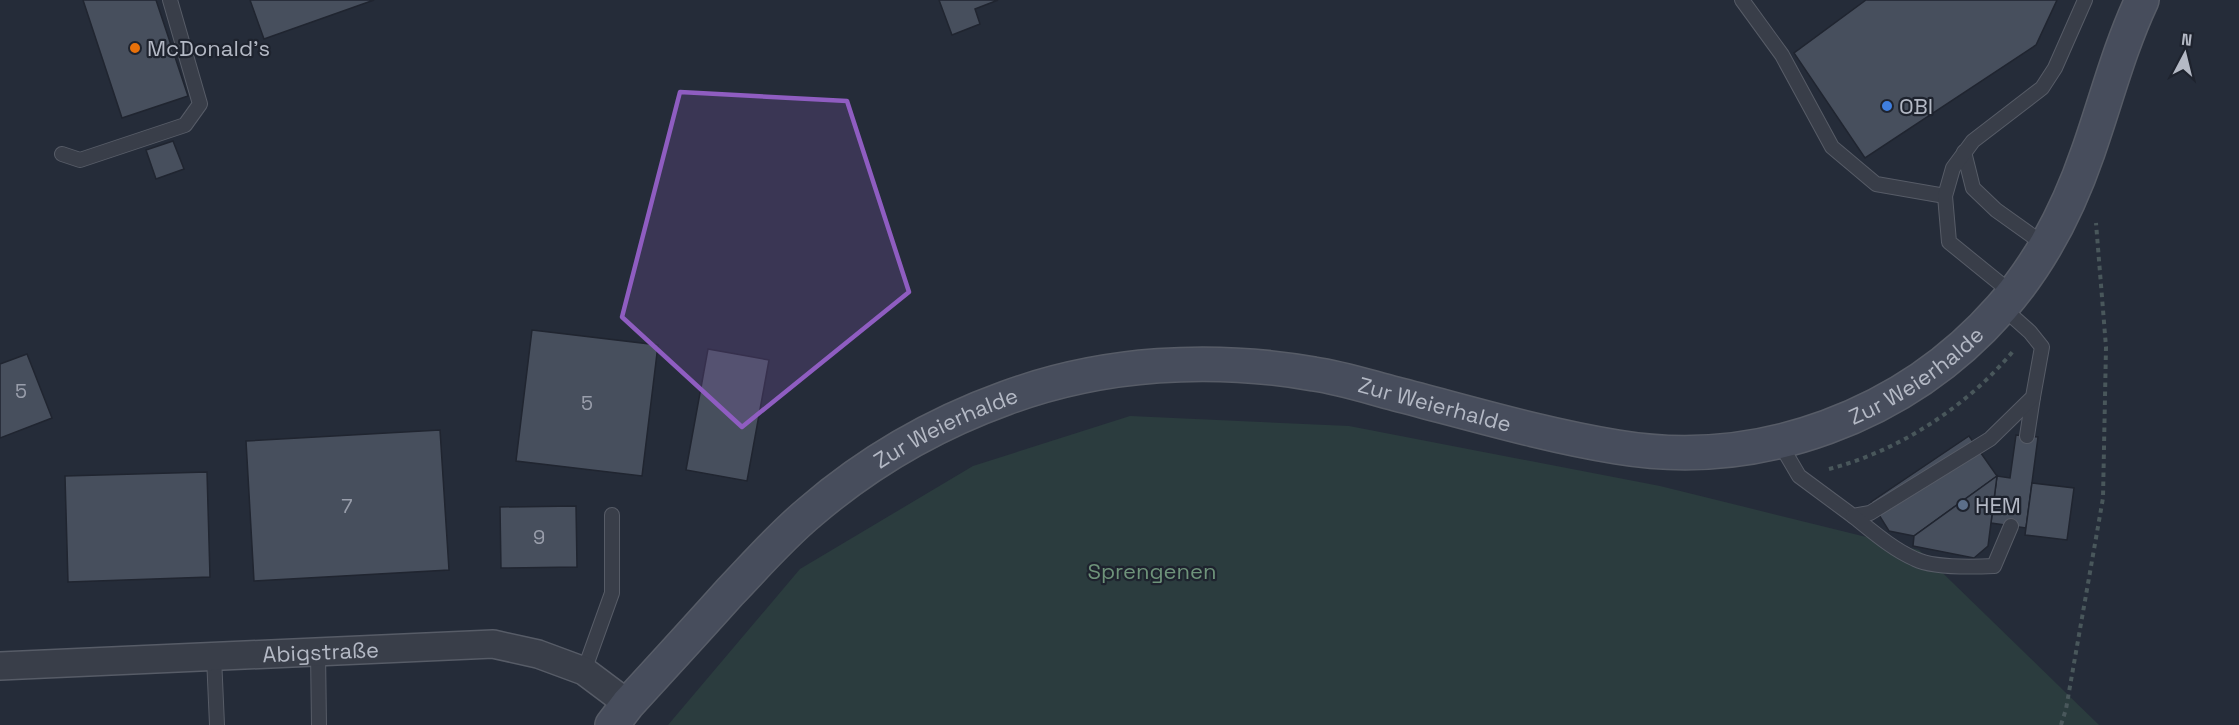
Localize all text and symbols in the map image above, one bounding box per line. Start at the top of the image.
north arrow [2155,24,2215,84]
text: N [2180,29,2193,51]
place label: McDonald's [147,34,270,62]
marker: McDonald's [128,41,142,55]
place label: OBI [1899,92,1933,120]
marker: OBI [1880,99,1894,113]
street label: Zur Weierhalde [1844,320,1989,431]
street label: Zur Weierhalde [1355,370,1514,438]
house number: 5 [15,378,27,404]
street label: Zur Weierhalde [868,381,1022,474]
house number: 5 [581,390,593,416]
place label: HEM [1975,491,2021,519]
house number: 7 [341,493,353,519]
marker: HEM [1956,498,1970,512]
house number: 9 [533,524,545,550]
park label: Sprengenen [1087,557,1217,585]
street label: Abigstraße [262,635,379,668]

